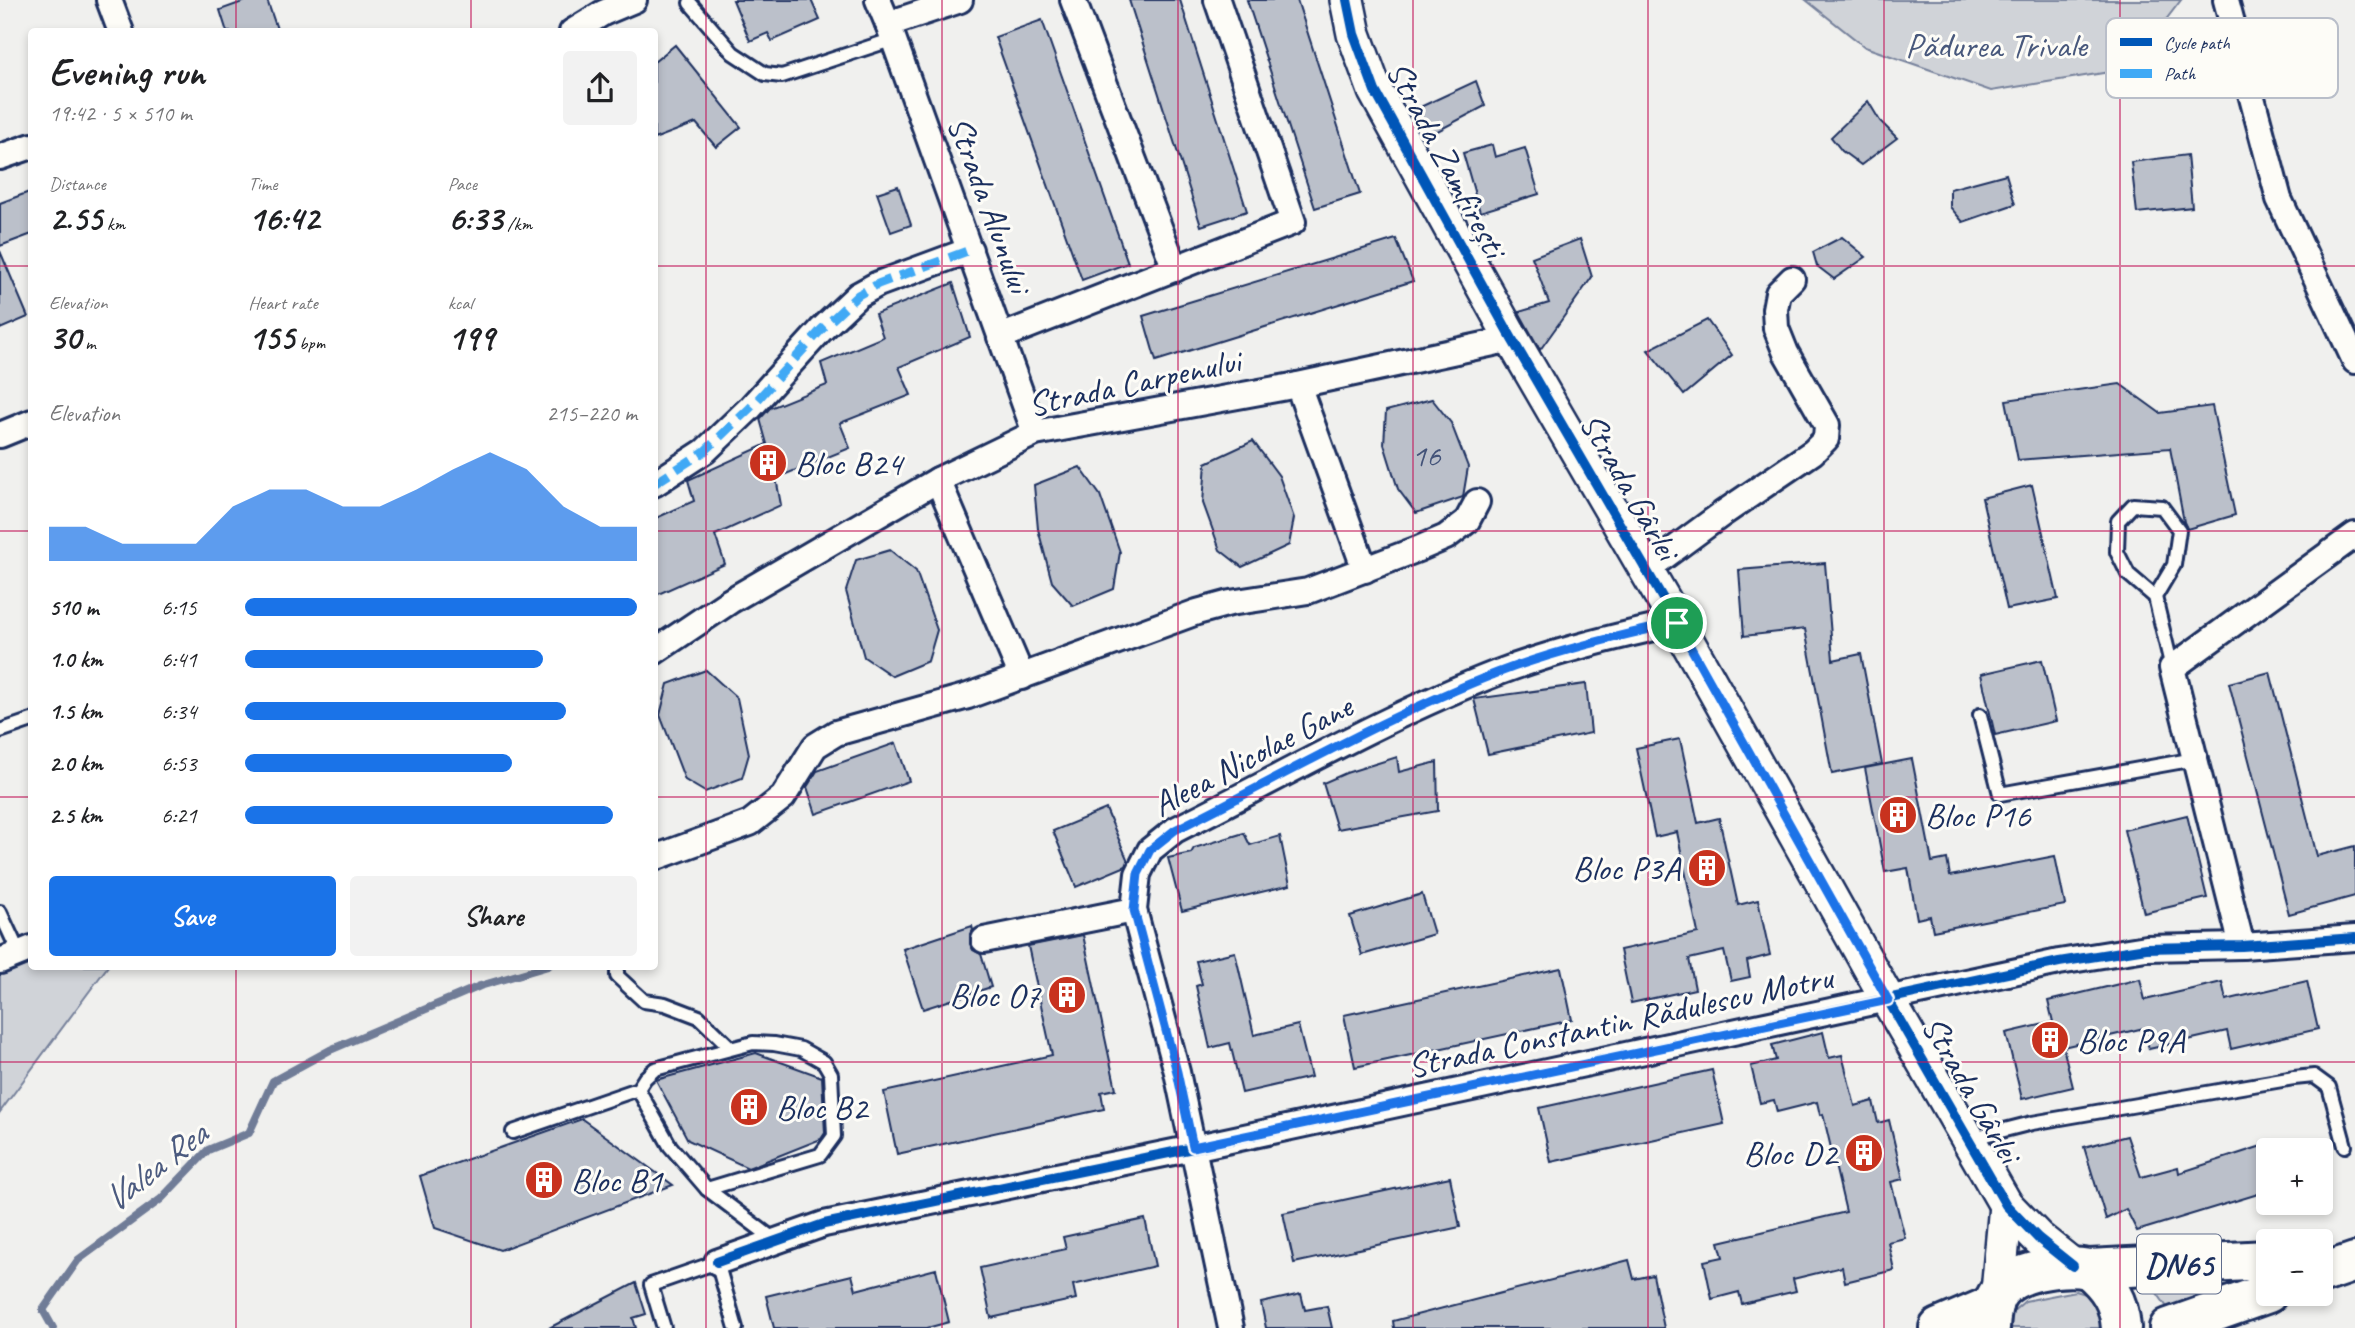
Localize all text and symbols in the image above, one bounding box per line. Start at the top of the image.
legend [2106,18,2338,98]
park label: Pădurea Trivale [1905,23,2089,68]
text: Cycle path [2164,31,2230,55]
text: Evening run [49,49,205,96]
button: share [563,51,637,125]
street label: Strada Zamfirești [1376,53,1519,269]
text: Path [2164,62,2197,86]
text: 19:42 · 5 × 510 m [49,99,192,128]
street label: Strada Alunului [937,110,1044,303]
text: Distance [49,172,106,196]
text: Time [248,172,277,196]
text: Pace [448,172,477,196]
text: 2.55 [49,196,102,241]
text: 16:42 [248,196,319,241]
text: 6:33 [448,196,503,241]
text: km [102,212,125,236]
text: /km [503,212,532,236]
text: Elevation [49,291,107,315]
text: Heart rate [248,291,318,315]
text: kcal [448,291,473,315]
text: 30 [49,315,81,360]
text: 155 [248,315,294,360]
text: 199 [448,315,494,360]
text: m [81,331,96,355]
text: bpm [294,331,325,355]
street label: Strada Carpenului [1024,337,1249,427]
text: Elevation [49,399,120,428]
text: 215–220 m [546,399,637,428]
street label: Strada Gârlei [1570,405,1692,572]
house number: 16 [1412,435,1442,476]
place label: Bloc B24 [795,441,905,486]
building icon: Bloc B24 [747,442,789,484]
text: 510 m [49,593,98,622]
text: 6:15 [161,593,197,622]
pin [1647,593,1707,653]
icon: arrive [1658,604,1696,642]
text: 1.0 km [49,645,103,674]
text: 6:41 [161,645,197,674]
street label: Aleea Nicolae Gane [1144,683,1362,827]
text: 1.5 km [49,697,102,726]
text: 6:34 [161,697,197,726]
text: 2.0 km [49,749,103,778]
text: 6:53 [161,749,197,778]
place label: Bloc P16 [1925,793,2032,838]
building icon: Bloc P16 [1877,794,1919,836]
text: 2.5 km [49,801,102,830]
text: 6:21 [161,801,197,830]
place label: Bloc P3A [1573,846,1681,891]
building icon: Bloc P3A [1686,847,1728,889]
button: Save [49,876,336,956]
button: Share [350,876,637,956]
street label: Strada Constantin Rădulescu Motru [1404,954,1839,1089]
place label: Bloc O7 [949,973,1042,1018]
building icon: Bloc O7 [1046,974,1088,1016]
street label: Strada Gârlei [1912,1008,2034,1175]
place label: Bloc P9A [2077,1018,2186,1063]
building icon: Bloc P9A [2029,1019,2071,1061]
place label: Bloc B2 [776,1085,870,1130]
building icon: Bloc B2 [728,1086,770,1128]
water label: Valea Rea [93,1109,219,1222]
place label: Bloc D2 [1743,1131,1840,1176]
building icon: Bloc D2 [1843,1132,1885,1174]
map controls [2256,1138,2333,1306]
button: + [2256,1138,2333,1215]
place label: Bloc B1 [571,1158,664,1203]
building icon: Bloc B1 [523,1159,565,1201]
button: − [2256,1229,2333,1306]
road number: DN65 [2137,1234,2221,1294]

